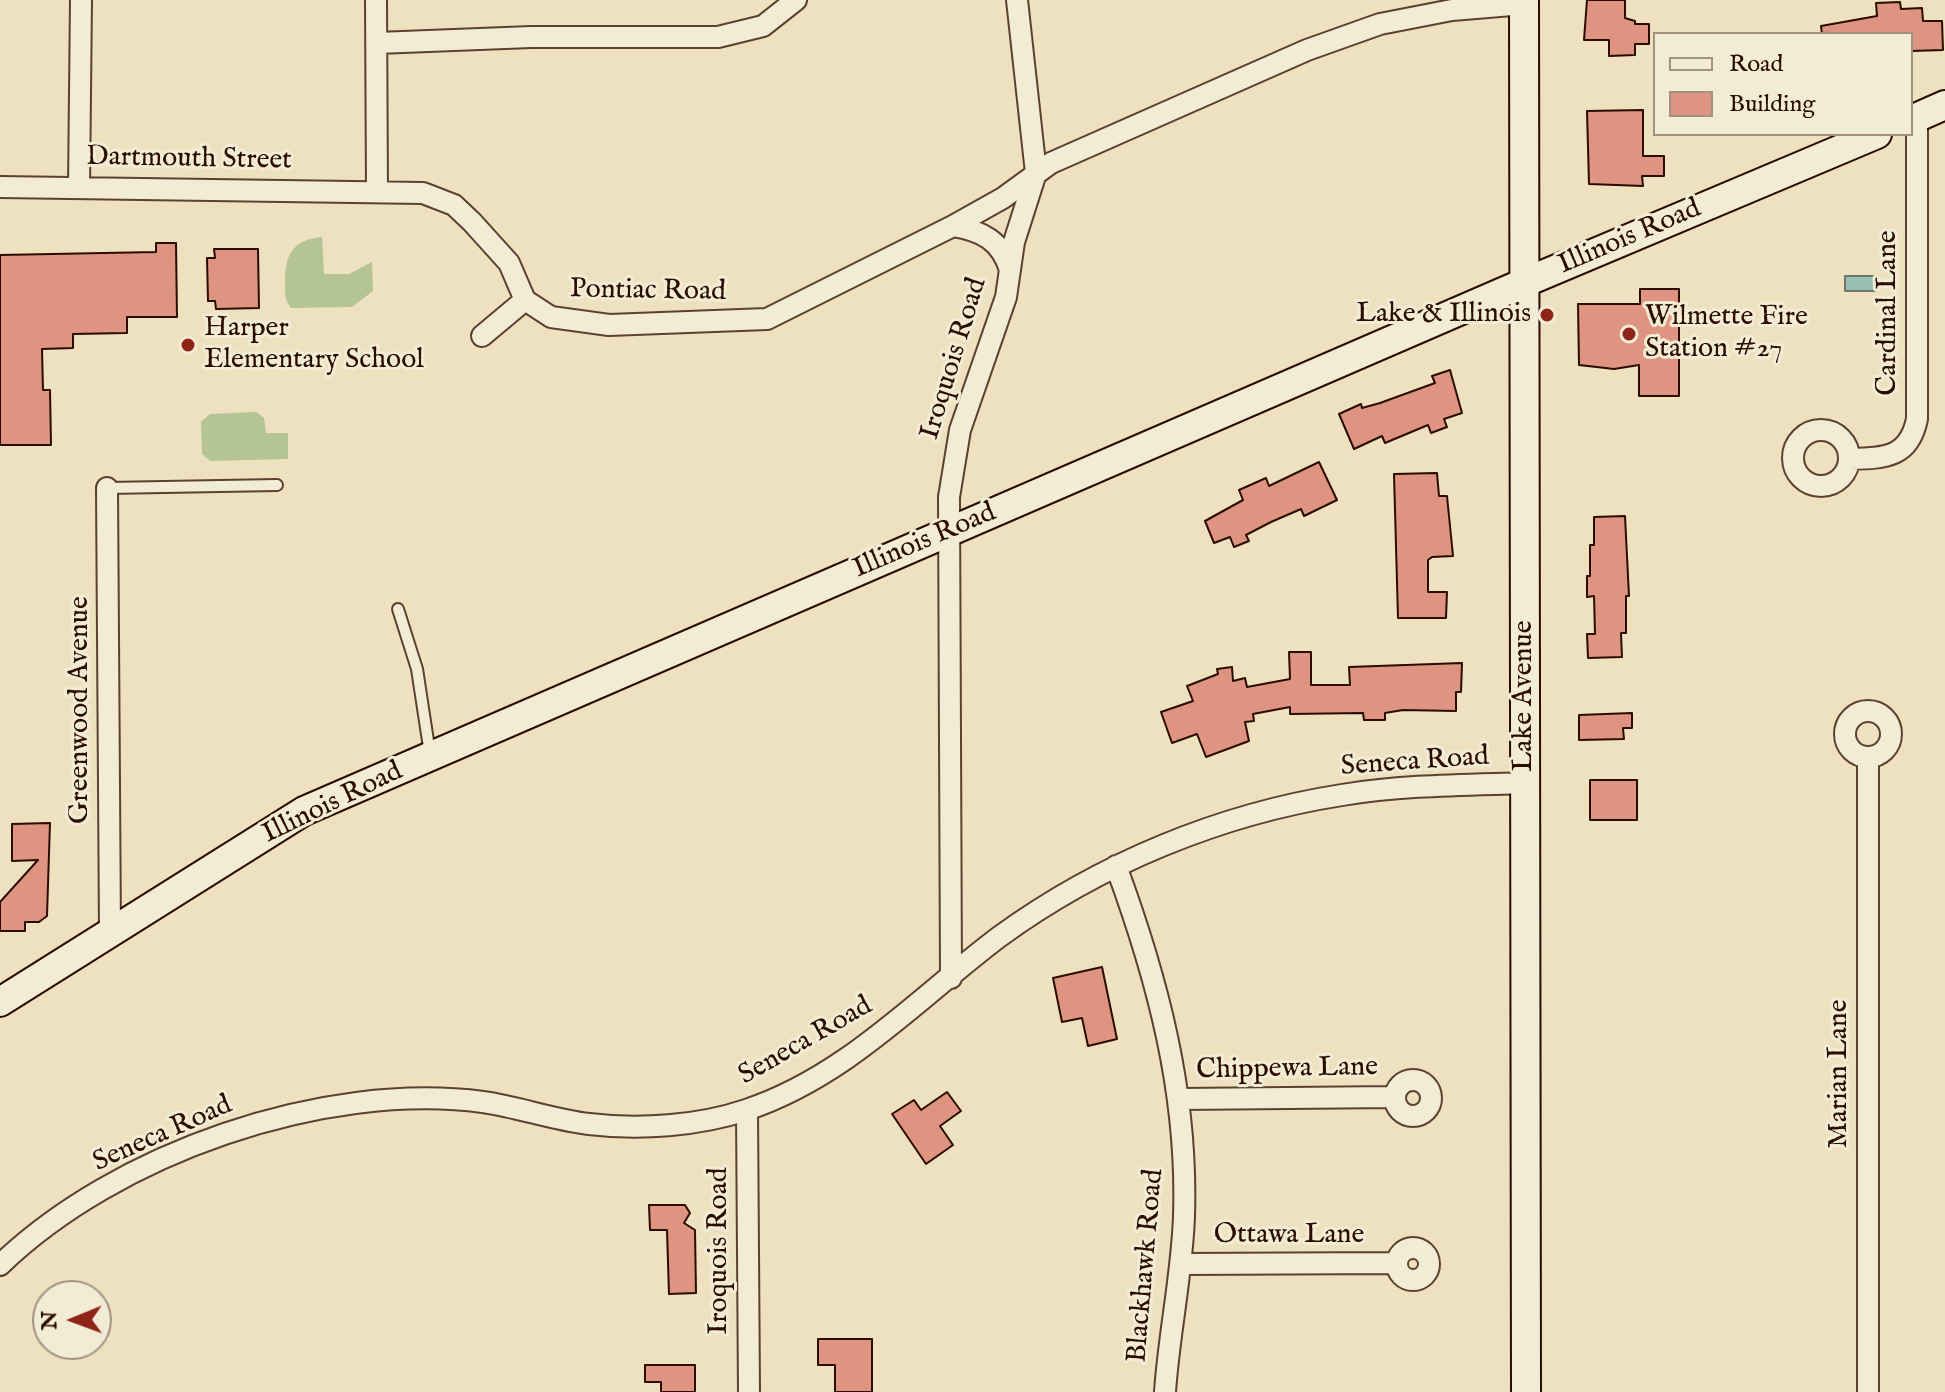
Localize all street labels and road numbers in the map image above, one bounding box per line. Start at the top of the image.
street label: Dartmouth Street [86,141,292,179]
street label: Illinois Road [1554,193,1706,283]
street label: Cardinal Lane [1872,230,1906,396]
street label: Pontiac Road [570,274,726,310]
street label: Iroquois Road [914,274,996,444]
street label: Illinois Road [849,497,1001,587]
street label: Greenwood Avenue [64,596,98,824]
street label: Lake Avenue [1508,620,1542,772]
street label: Seneca Road [1340,741,1490,785]
street label: Illinois Road [258,756,408,852]
street label: Seneca Road [733,990,879,1094]
street label: Marian Lane [1823,999,1857,1149]
street label: Chippewa Lane [1196,1052,1378,1088]
street label: Seneca Road [88,1089,238,1181]
street label: Iroquois Road [703,1167,737,1335]
street label: Blackhawk Road [1122,1168,1172,1364]
street label: Ottawa Lane [1214,1219,1364,1253]

